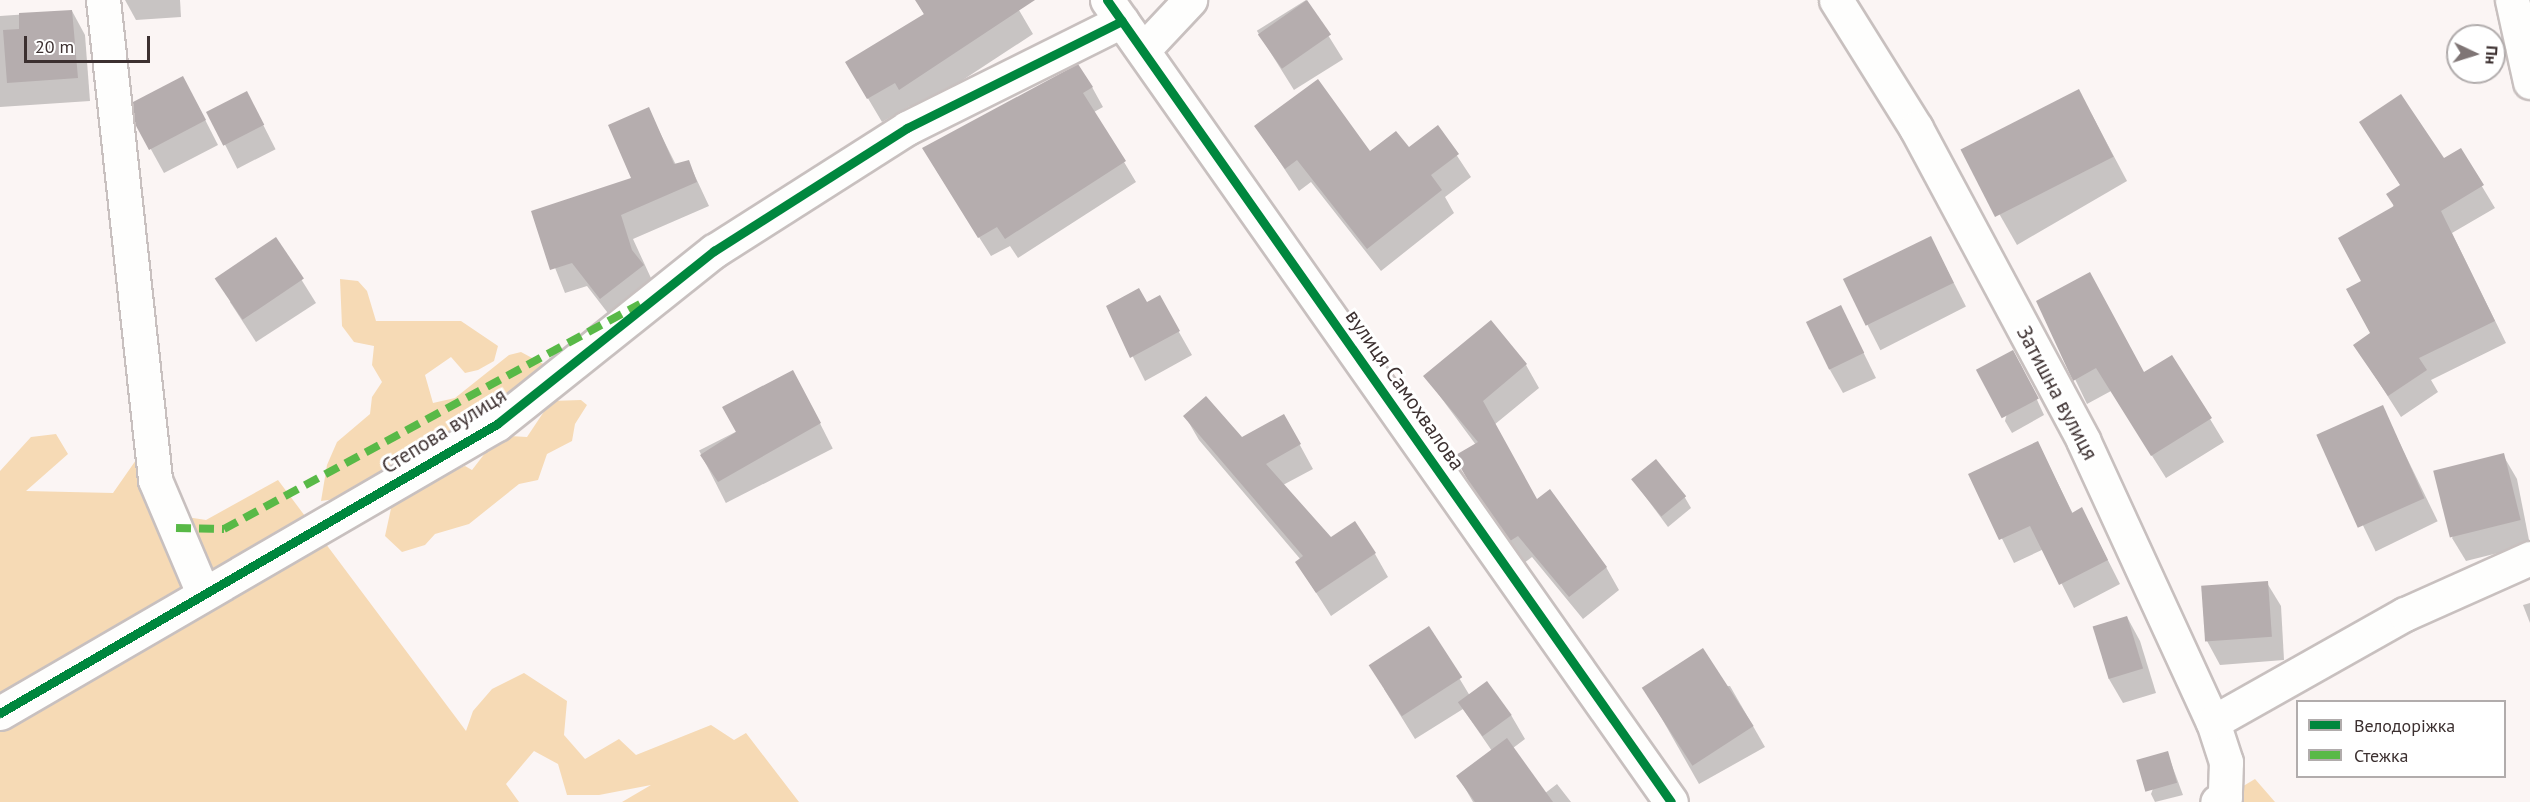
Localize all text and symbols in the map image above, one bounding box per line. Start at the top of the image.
scale bar [27,24,153,62]
north arrow [2446,24,2506,84]
text: 20 m [35,35,74,58]
text: Пн [2481,45,2503,65]
street label: вулиця Самохвалова [1340,305,1470,475]
street label: Затишна вулиця [2011,322,2103,464]
street label: Степова вулиця [377,383,511,479]
legend [2296,700,2506,778]
text: Велодоріжка [2354,714,2455,737]
text: Стежка [2354,744,2408,767]

